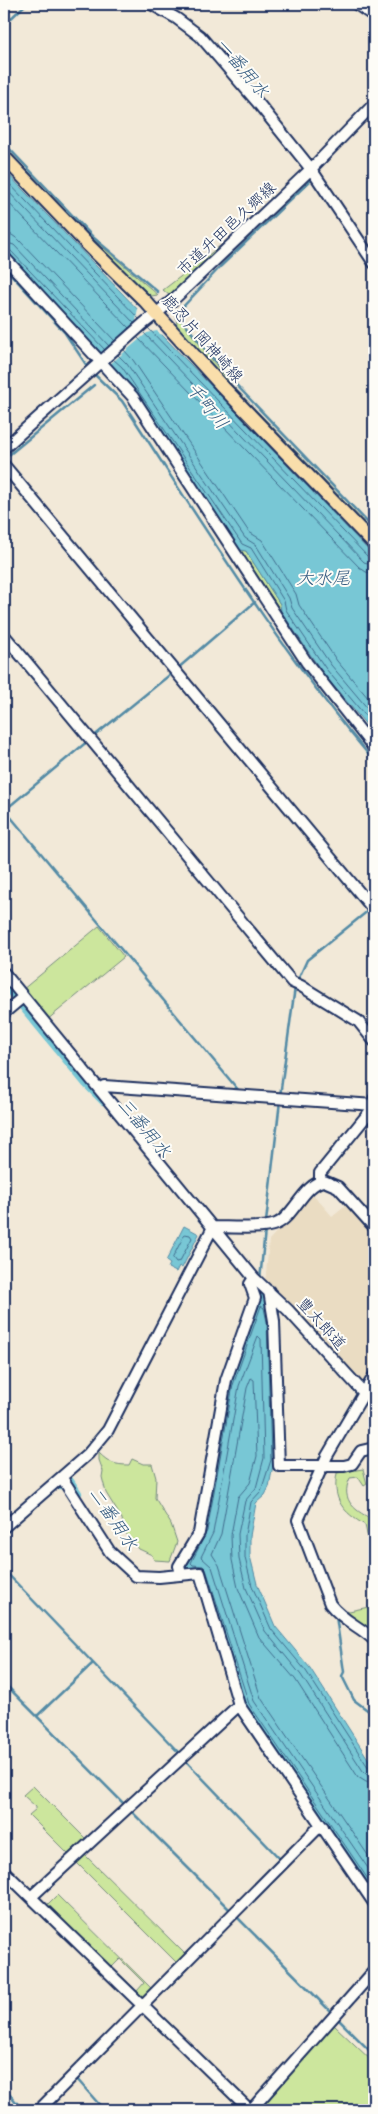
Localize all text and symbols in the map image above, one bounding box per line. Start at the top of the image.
water label: 一番用水 [211,34,273,102]
street label: 市道升田邑久郷線 [174,178,280,280]
street label: 鹿忍片岡神崎線 [157,291,247,387]
water label: 千町川 [182,379,232,433]
water label: 大水尾 [296,568,350,589]
water label: 三番用水 [113,1094,175,1162]
street label: 豊太郎道 [293,1294,349,1354]
water label: 二番用水 [84,1483,142,1555]

